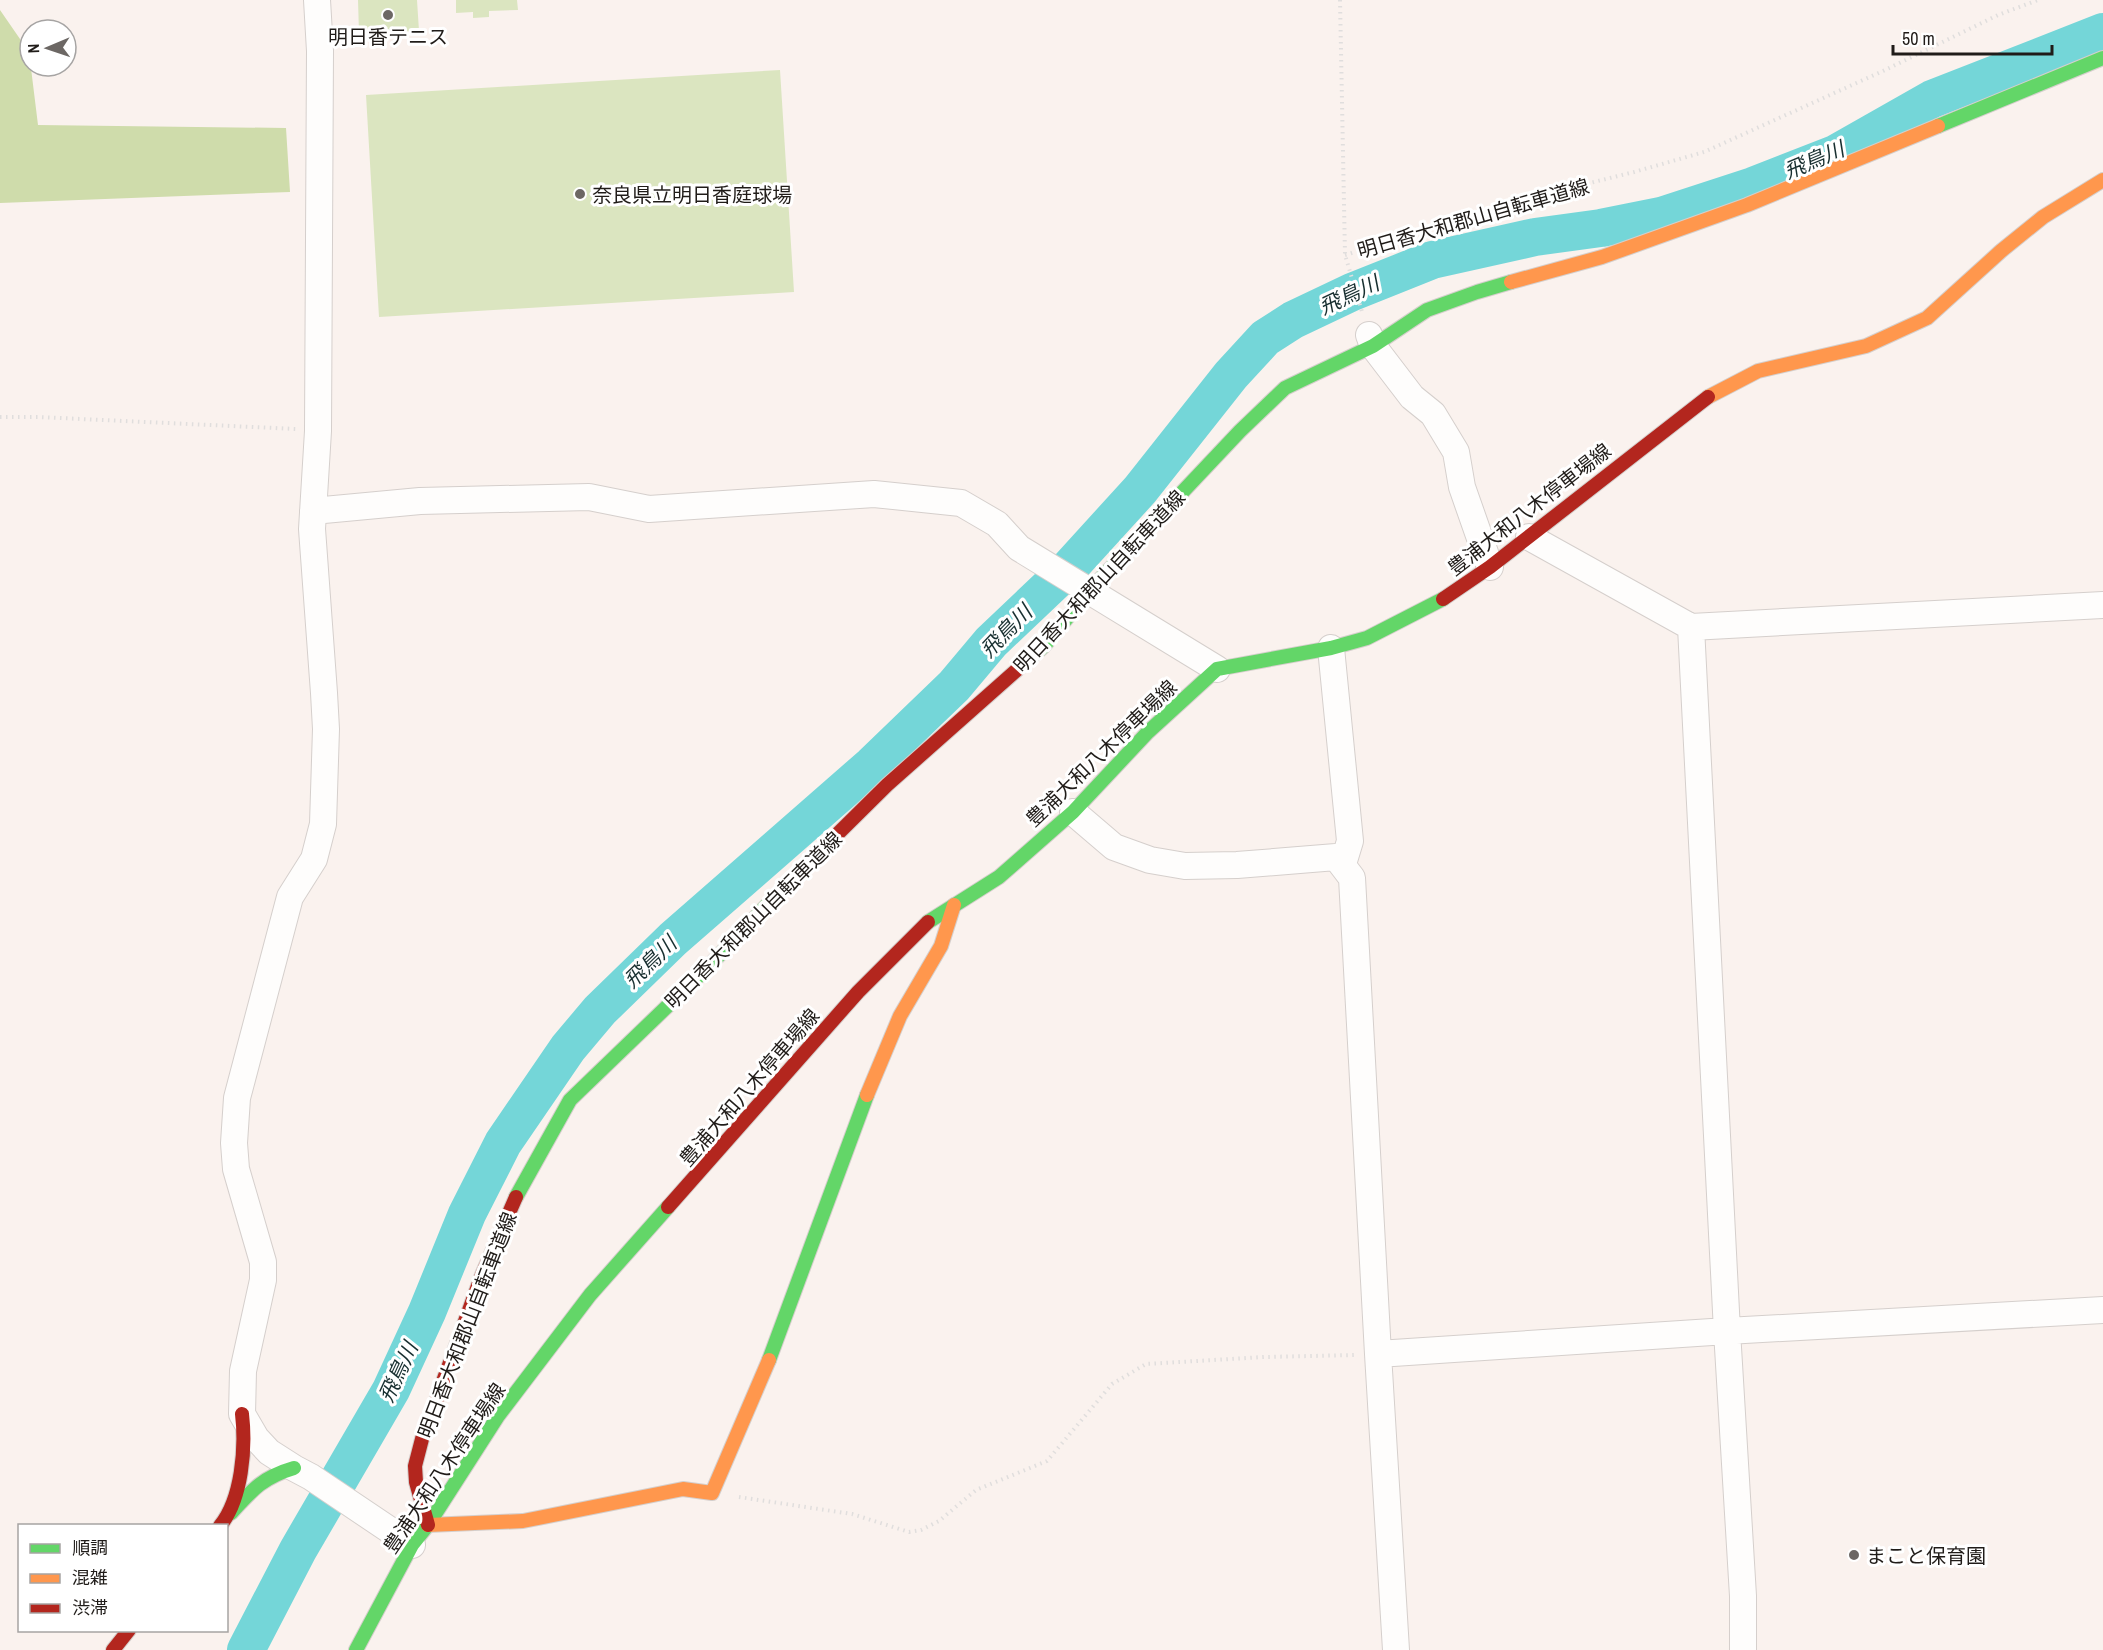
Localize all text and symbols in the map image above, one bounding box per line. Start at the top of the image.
marker: 明日香テニス [381,8,395,22]
north arrow [18,18,78,78]
scale bar [1893,18,2052,56]
place label: 明日香テニス [328,23,448,50]
text: 50 m [1902,26,1935,51]
text: N [22,43,44,54]
water label: 飛鳥川 [1779,134,1851,186]
street label: 明日香大和郡山自転車道線 [1354,172,1592,264]
place label: 奈良県立明日香庭球場 [592,181,792,208]
marker: 奈良県立明日香庭球場 [573,187,587,201]
water label: 飛鳥川 [1314,268,1385,321]
street label: 豊浦大和八木停車場線 [1442,437,1616,581]
street label: 明日香大和郡山自転車道線 [1007,484,1191,678]
water label: 飛鳥川 [974,597,1040,664]
street label: 豊浦大和八木停車場線 [1020,674,1182,832]
street label: 明日香大和郡山自転車道線 [659,826,847,1014]
water label: 飛鳥川 [617,928,684,994]
street label: 豊浦大和八木停車場線 [673,1003,825,1171]
street label: 明日香大和郡山自転車道線 [411,1208,523,1442]
water label: 飛鳥川 [372,1336,425,1407]
street label: 豊浦大和八木停車場線 [377,1378,511,1558]
legend [18,1524,228,1632]
text: 順調 [72,1535,108,1560]
place label: まこと保育園 [1866,1542,1986,1569]
marker: まこと保育園 [1847,1548,1861,1562]
text: 混雑 [72,1565,108,1590]
text: 渋滞 [72,1595,108,1620]

